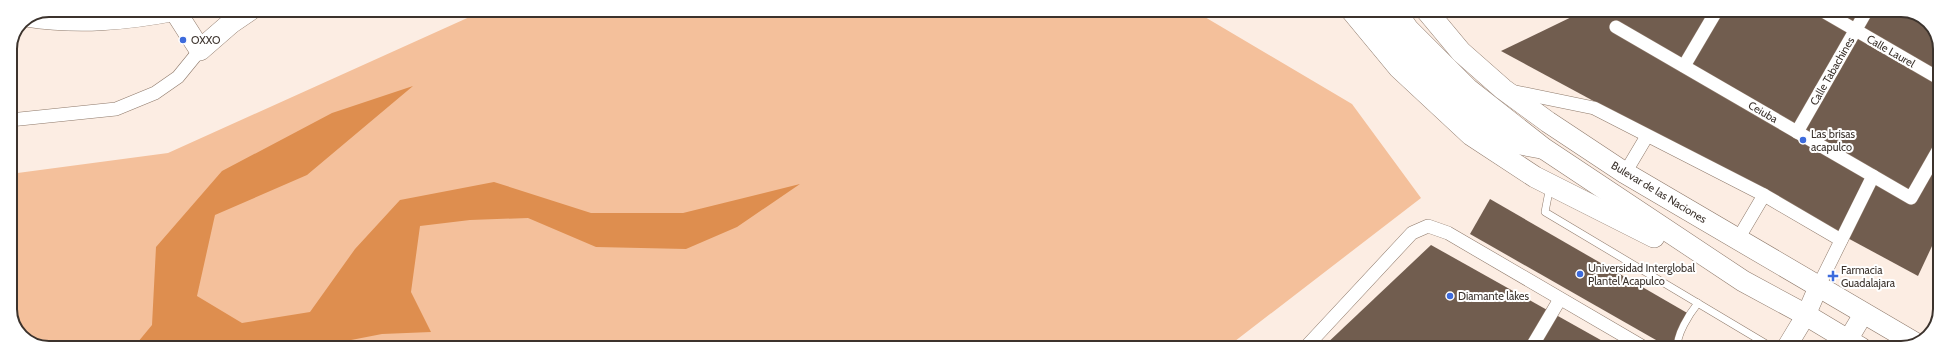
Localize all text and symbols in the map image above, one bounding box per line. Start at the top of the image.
street label: Calle Laurel [1864,32,1918,71]
place label: OXXO [191,33,221,47]
street label: Calle Tabachines [1807,34,1857,108]
marker: OXXO [178,35,188,45]
street label: Ceiuba [1746,98,1781,126]
place label: Las brisas acapulco [1811,127,1856,154]
marker: Las brisas acapulco [1798,135,1808,145]
street label: Bulevar de las Naciones [1609,158,1710,226]
place label: Universidad Interglobal Plantel Acapulco [1588,261,1695,288]
place label: Farmacia Guadalajara [1841,263,1896,290]
marker: Universidad Interglobal Plantel Acapulco [1575,269,1585,279]
marker: Farmacia Guadalajara [1828,271,1838,281]
place label: Diamante lakes [1458,289,1529,303]
marker: Diamante lakes [1445,291,1455,301]

